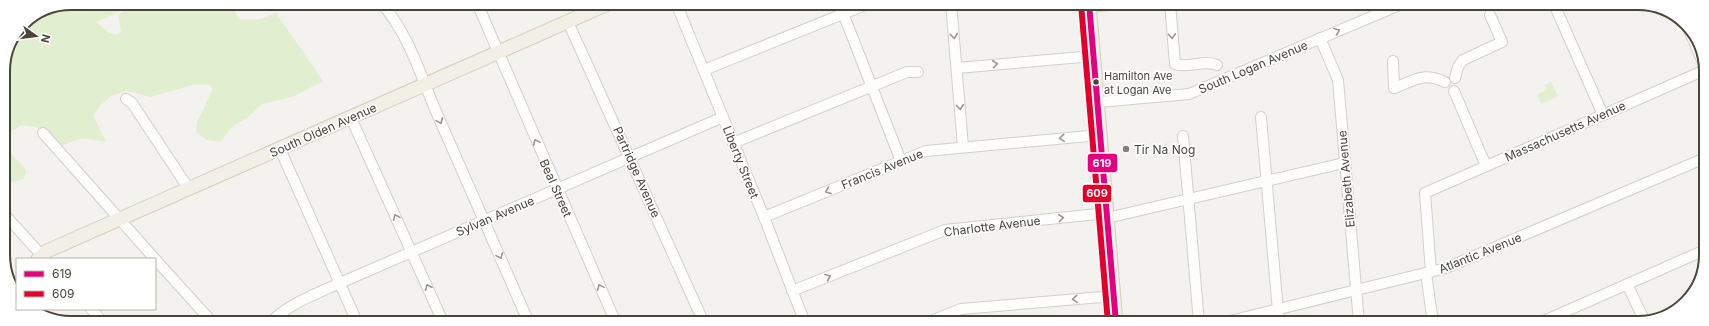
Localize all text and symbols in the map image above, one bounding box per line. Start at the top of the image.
north arrow [16,16,56,56]
one-way arrow [1332,28,1340,36]
text: N [38,33,54,44]
one-way arrow [949,33,958,39]
one-way arrow [1168,33,1177,39]
street label: South Logan Avenue [1196,37,1310,97]
one-way arrow [992,60,998,69]
place label: Hamilton Ave at Logan Ave [1104,69,1172,97]
marker: Hamilton Ave at Logan Ave [1091,77,1101,87]
street label: Massachusetts Avenue [1502,98,1628,164]
street label: South Olden Avenue [267,100,379,160]
one-way arrow [955,104,964,110]
one-way arrow [436,118,444,125]
street label: Partridge Avenue [610,124,664,220]
street label: Liberty Street [720,124,762,201]
street label: Elizabeth Avenue [1334,130,1358,228]
one-way arrow [1059,133,1065,142]
one-way arrow [533,139,541,146]
place label: Tir Na Nog [1134,142,1195,157]
marker: Tir Na Nog [1121,144,1131,154]
street label: Francis Avenue [839,146,925,192]
line badge: 619 [1087,153,1118,173]
text: 619 [1092,156,1112,170]
street label: Beal Street [537,157,575,219]
line badge: 609 [1082,184,1112,203]
one-way arrow [825,186,832,194]
text: 609 [1086,186,1108,200]
street label: Sylvan Avenue [454,193,536,239]
one-way arrow [393,213,401,221]
street label: Charlotte Avenue [943,213,1041,239]
one-way arrow [1058,213,1064,222]
street label: Atlantic Avenue [1436,230,1524,276]
one-way arrow [495,253,503,260]
legend [16,258,156,310]
text: 619 [52,266,72,281]
one-way arrow [825,273,832,281]
one-way arrow [597,283,605,291]
one-way arrow [424,284,432,291]
text: 609 [52,286,74,301]
one-way arrow [1072,294,1078,303]

